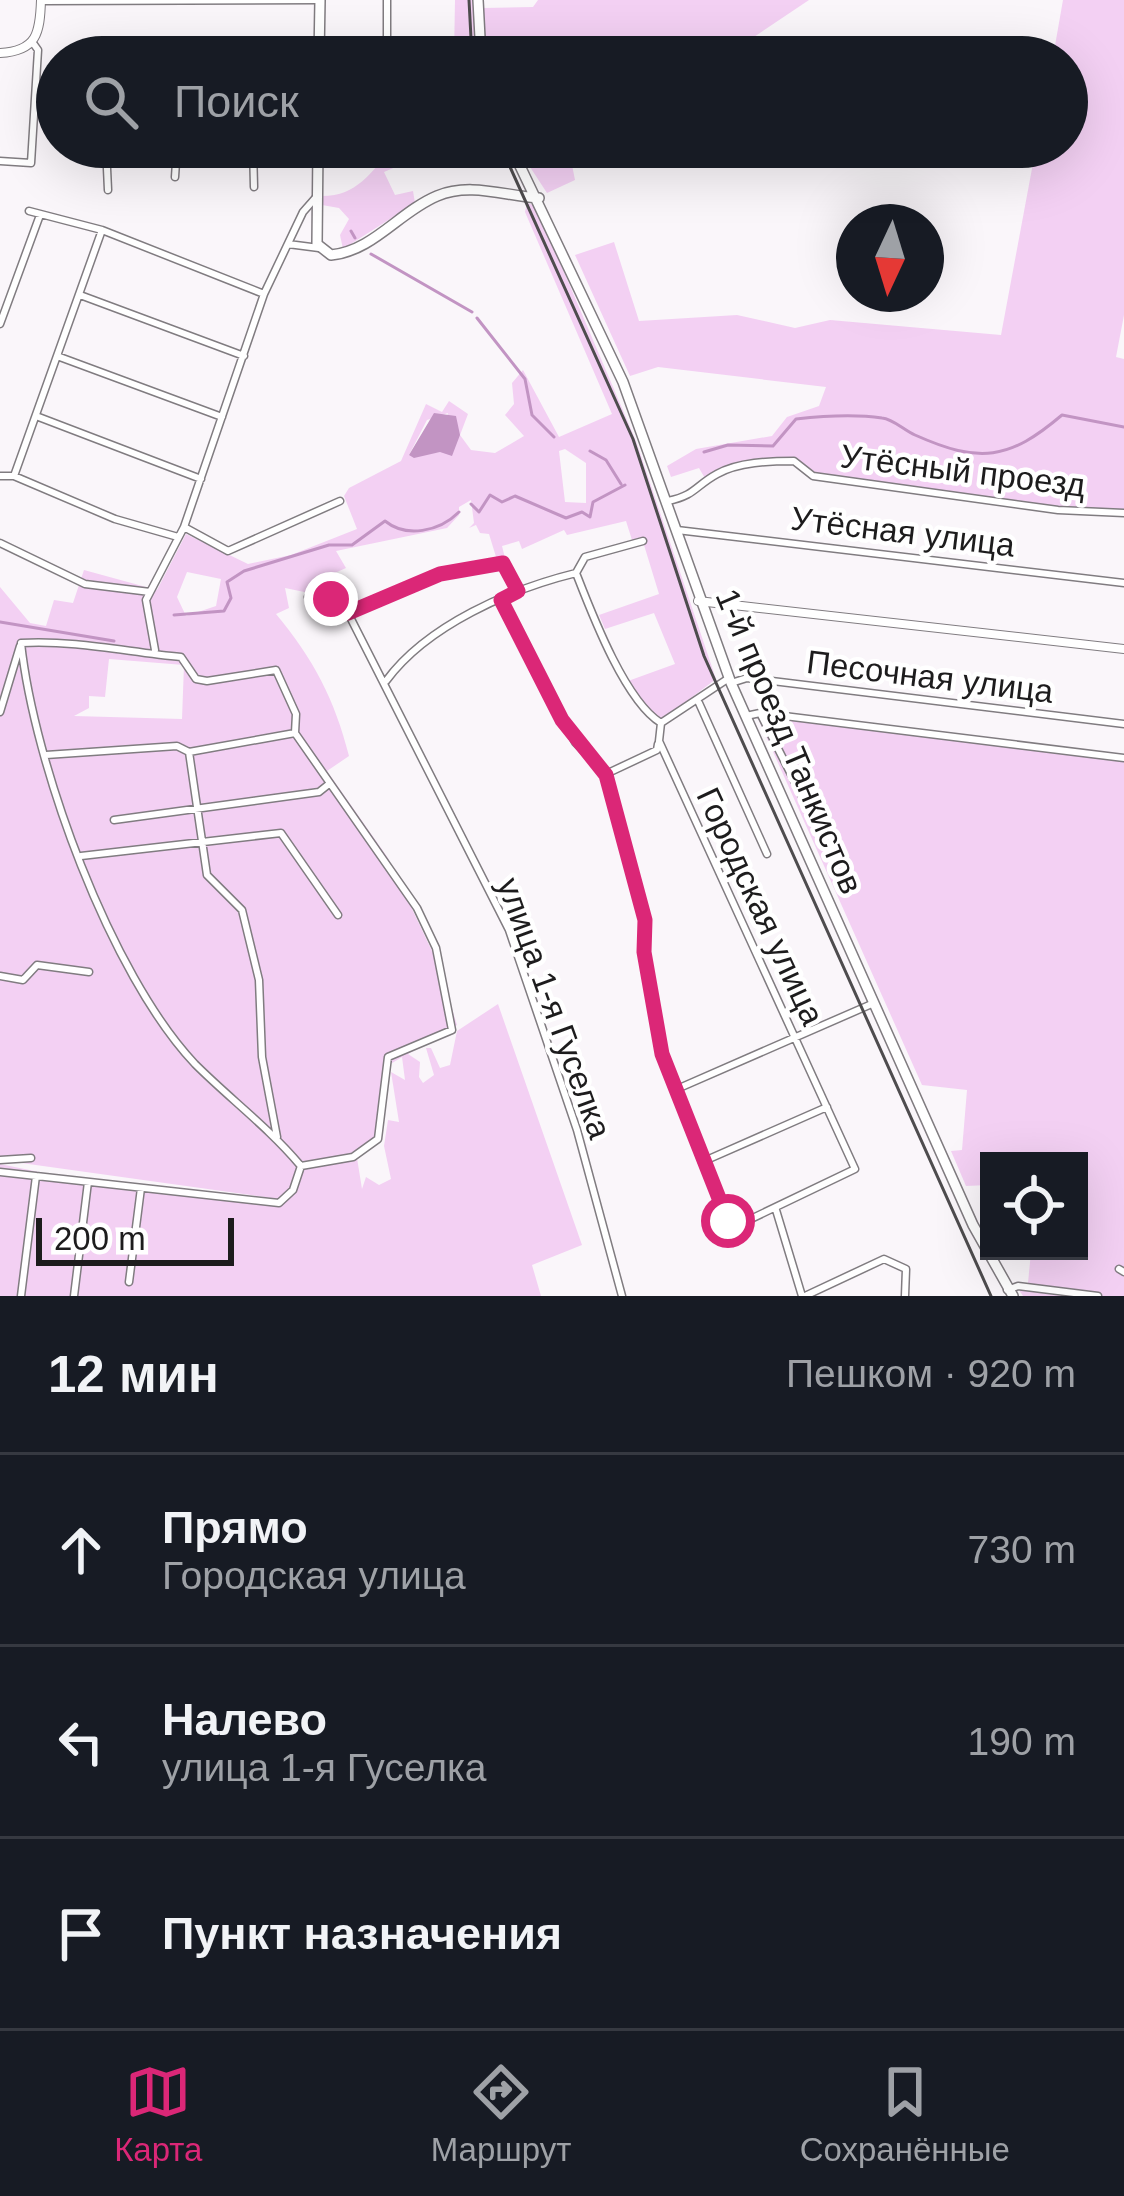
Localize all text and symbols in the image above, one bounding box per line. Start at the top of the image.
search box [36,36,1088,168]
icon: search [78,69,144,135]
text: Поиск [174,76,299,127]
north arrow [836,204,944,312]
street label: Утёсный проезд [838,437,1087,504]
street label: Утёсная улица [789,499,1018,564]
route end [304,572,358,626]
street label: 1-й проезд Танкистов [709,583,870,899]
street label: Песочная улица [805,643,1056,710]
street label: Городская улица [689,782,832,1031]
street label: улица 1-я Гуселка [490,873,619,1144]
map controls [980,1152,1088,1260]
button: locate [980,1152,1088,1260]
route start [701,1194,755,1248]
scale bar [36,1212,234,1265]
text: 200 m [54,1220,146,1257]
text: 12 мин [48,1346,219,1403]
text: Пешком · 920 m [786,1352,1076,1395]
text: Прямо [162,1502,308,1553]
icon: ahead [48,1517,114,1583]
text: 730 m [968,1528,1076,1571]
text: Городская улица [162,1554,466,1597]
text: Налево [162,1694,327,1745]
icon: left [48,1709,114,1775]
text: 190 m [968,1720,1076,1763]
text: улица 1-я Гуселка [162,1746,487,1789]
icon: arrive [48,1901,114,1967]
text: Пункт назначения [162,1908,562,1959]
tab: Карта [114,2059,202,2169]
tab: Маршрут [431,2059,571,2169]
tab: Сохранённые [800,2059,1010,2169]

